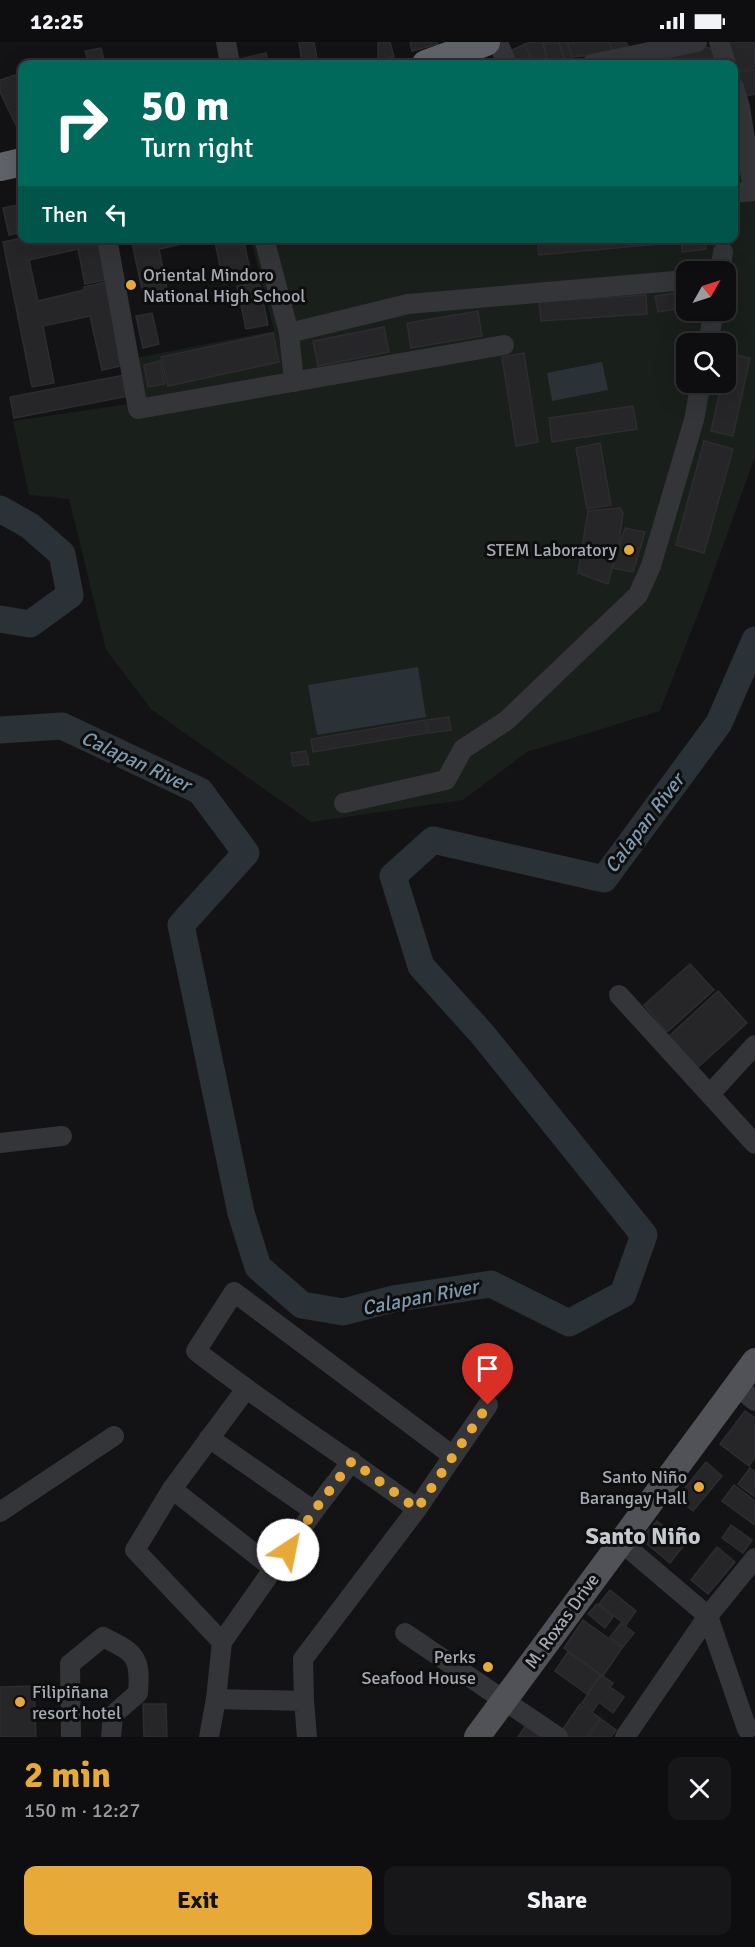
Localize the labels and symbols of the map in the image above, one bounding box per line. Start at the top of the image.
north arrow [676,261,736,321]
place label: Oriental Mindoro National High School [143,264,306,307]
marker: Oriental Mindoro National High School [124,278,138,292]
place label: STEM Laboratory [486,539,618,561]
marker: STEM Laboratory [622,543,636,557]
water label: Calapan River [77,725,197,799]
water label: Calapan River [599,767,691,878]
water label: Calapan River [360,1273,483,1321]
pin [462,1343,513,1405]
place label: Santo Niño Barangay Hall [579,1466,687,1509]
marker: Santo Niño Barangay Hall [692,1480,706,1494]
position arrow [256,1518,320,1582]
district label: Santo Niño [586,1521,700,1551]
street label: M. Roxas Drive [520,1569,604,1673]
place label: Perks Seafood House [362,1646,476,1689]
marker: Perks Seafood House [481,1660,495,1674]
place label: Filipiñana resort hotel [32,1681,121,1724]
marker: Filipiñana resort hotel [13,1695,27,1709]

